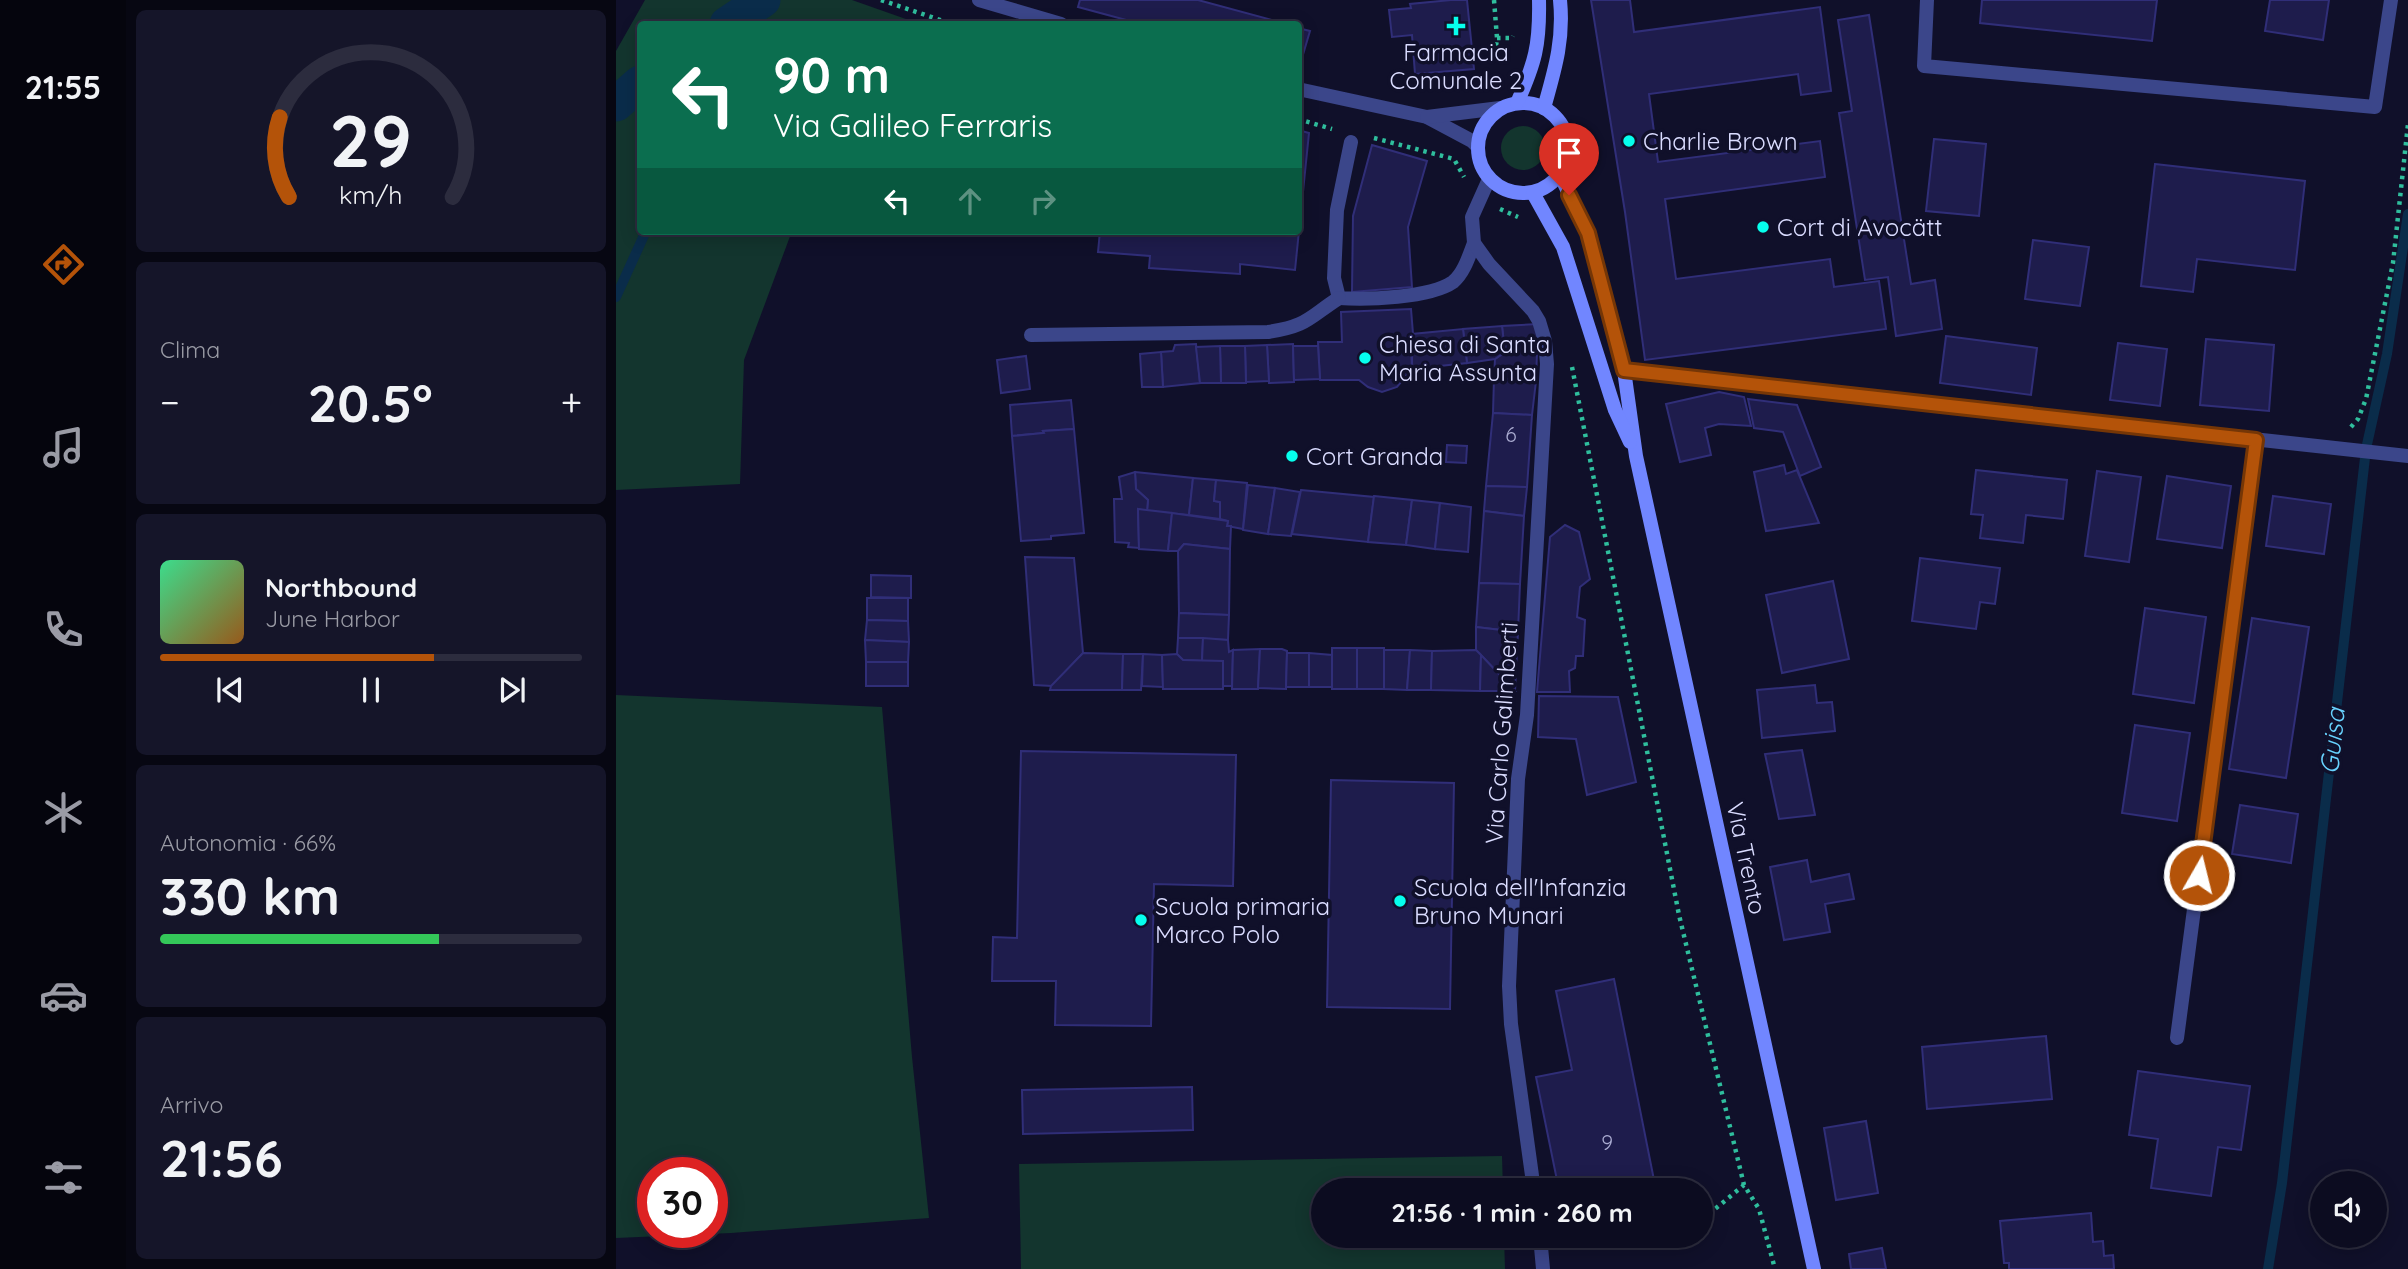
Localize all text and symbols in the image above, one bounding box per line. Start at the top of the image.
marker: Farmacia Comunale 2 [1448,18,1464,34]
place label: Farmacia Comunale 2 [1390,37,1522,95]
text: 90 m [773,44,890,105]
icon: left [658,49,749,140]
text: 21:55 [25,67,101,107]
text: 29 [330,94,412,185]
text: Via Galileo Ferraris [773,105,1052,145]
pin [1539,123,1599,195]
place label: Charlie Brown [1643,126,1798,156]
marker: Charlie Brown [1621,133,1637,149]
icon: arrive [1550,134,1588,172]
text: km/h [339,179,403,210]
icon: left [878,182,916,220]
icon: ahead [951,182,989,220]
icon: right [1024,182,1062,220]
place label: Cort di Avocätt [1777,212,1943,242]
marker: Cort di Avocätt [1755,219,1771,235]
icon: directions [39,240,88,289]
place label: Chiesa di Santa Maria Assunta [1379,329,1550,387]
text: Clima [160,335,220,364]
marker: Chiesa di Santa Maria Assunta [1357,350,1373,366]
text: 20.5° [308,370,433,435]
text: − [160,378,180,426]
text: + [561,378,582,426]
house number: 6 [1505,421,1517,447]
icon: music [39,423,88,472]
place label: Cort Granda [1306,441,1443,471]
marker: Cort Granda [1284,448,1300,464]
text: Northbound [265,571,417,604]
text: June Harbor [265,604,400,633]
icon: phone [39,605,88,654]
street label: Via Carlo Galimberti [1478,621,1524,845]
icon: previous [211,671,249,709]
icon: pause [352,671,390,709]
icon: next [493,671,531,709]
water label: Guisa [2312,705,2352,776]
icon: climate [39,788,88,837]
street label: Via Trento [1720,799,1774,917]
text: Autonomia · 66% [160,828,336,857]
position arrow [2162,838,2236,912]
text: 330 km [160,863,340,928]
place label: Scuola dell'Infanzia Bruno Munari [1414,872,1627,930]
place label: Scuola primaria Marco Polo [1155,891,1330,949]
marker: Scuola dell'Infanzia Bruno Munari [1392,893,1408,909]
marker: Scuola primaria Marco Polo [1133,912,1149,928]
icon: car [39,971,88,1020]
text: Arrivo [160,1090,223,1119]
text: 21:56 [160,1125,283,1190]
house number: 9 [1601,1129,1613,1155]
icon: filters [39,1153,88,1202]
speed limit sign: 30 [637,1157,728,1248]
map controls [2310,1171,2387,1248]
button: sound [2310,1171,2387,1248]
text: 21:56 · 1 min · 260 m [1391,1196,1633,1229]

